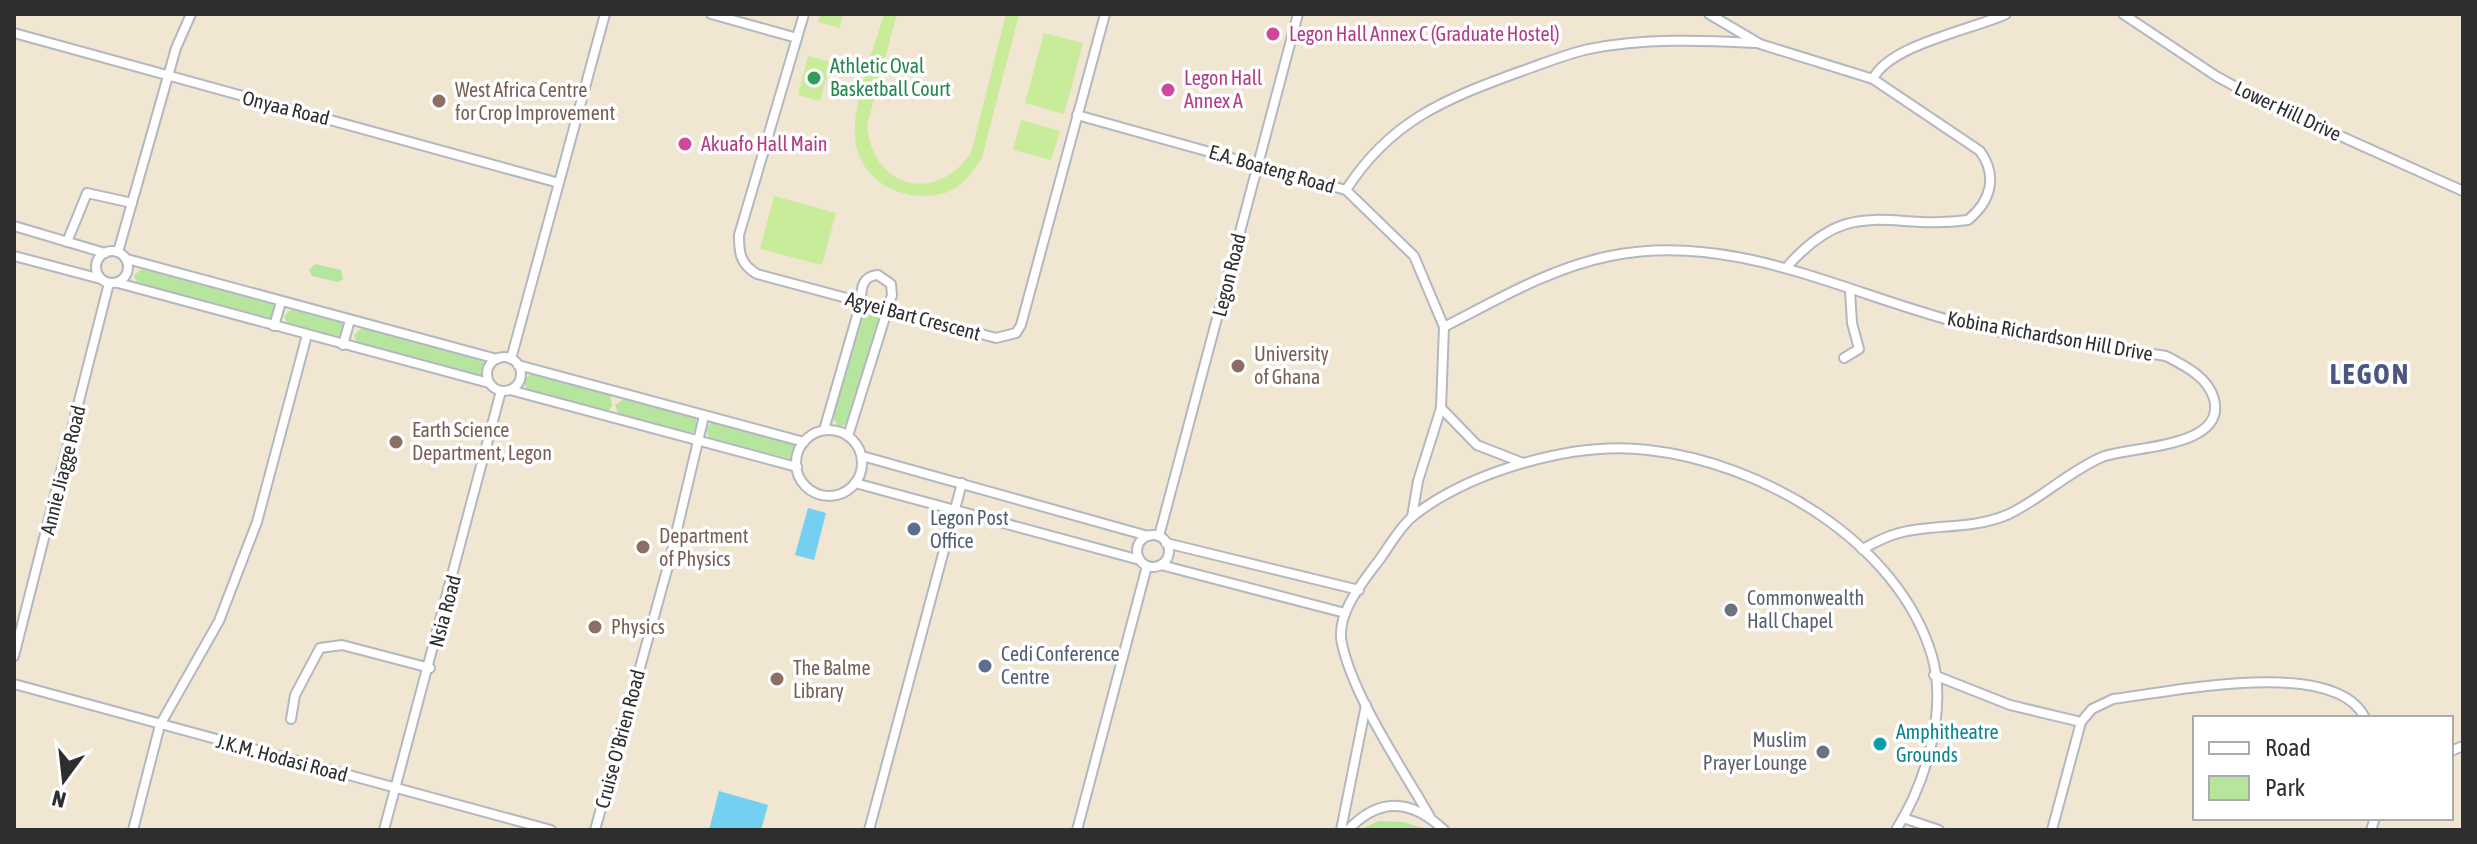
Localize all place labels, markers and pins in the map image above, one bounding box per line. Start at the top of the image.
place label: Legon Hall Annex C (Graduate Hostel) [1289,22,1560,45]
marker: Legon Hall Annex C (Graduate Hostel) [1264,25,1282,43]
place label: Athletic Oval Basketball Court [830,54,951,100]
place label: Legon Hall Annex A [1184,66,1263,112]
marker: Athletic Oval Basketball Court [805,69,823,87]
place label: West Africa Centre for Crop Improvement [455,78,615,124]
marker: Legon Hall Annex A [1159,81,1177,99]
marker: West Africa Centre for Crop Improvement [430,92,448,110]
place label: Akuafo Hall Main [701,132,827,155]
marker: Akuafo Hall Main [676,135,694,153]
place label: University of Ghana [1254,342,1329,388]
marker: University of Ghana [1229,357,1247,375]
place label: Earth Science Department, Legon [412,418,552,464]
marker: Earth Science Department, Legon [387,433,405,451]
place label: Legon Post Office [930,506,1009,552]
marker: Legon Post Office [905,520,923,538]
place label: Department of Physics [659,524,749,570]
marker: Department of Physics [634,538,652,556]
place label: Commonwealth Hall Chapel [1747,586,1864,632]
marker: Commonwealth Hall Chapel [1722,601,1740,619]
place label: Physics [611,615,665,638]
marker: Physics [586,618,604,636]
place label: Cedi Conference Centre [1001,642,1120,688]
place label: The Balme Library [793,656,870,702]
marker: Cedi Conference Centre [976,657,994,675]
marker: The Balme Library [768,670,786,688]
place label: Amphitheatre Grounds [1896,720,1999,766]
place label: Muslim Prayer Lounge [1703,728,1807,774]
marker: Amphitheatre Grounds [1871,735,1889,753]
marker: Muslim Prayer Lounge [1814,743,1832,761]

